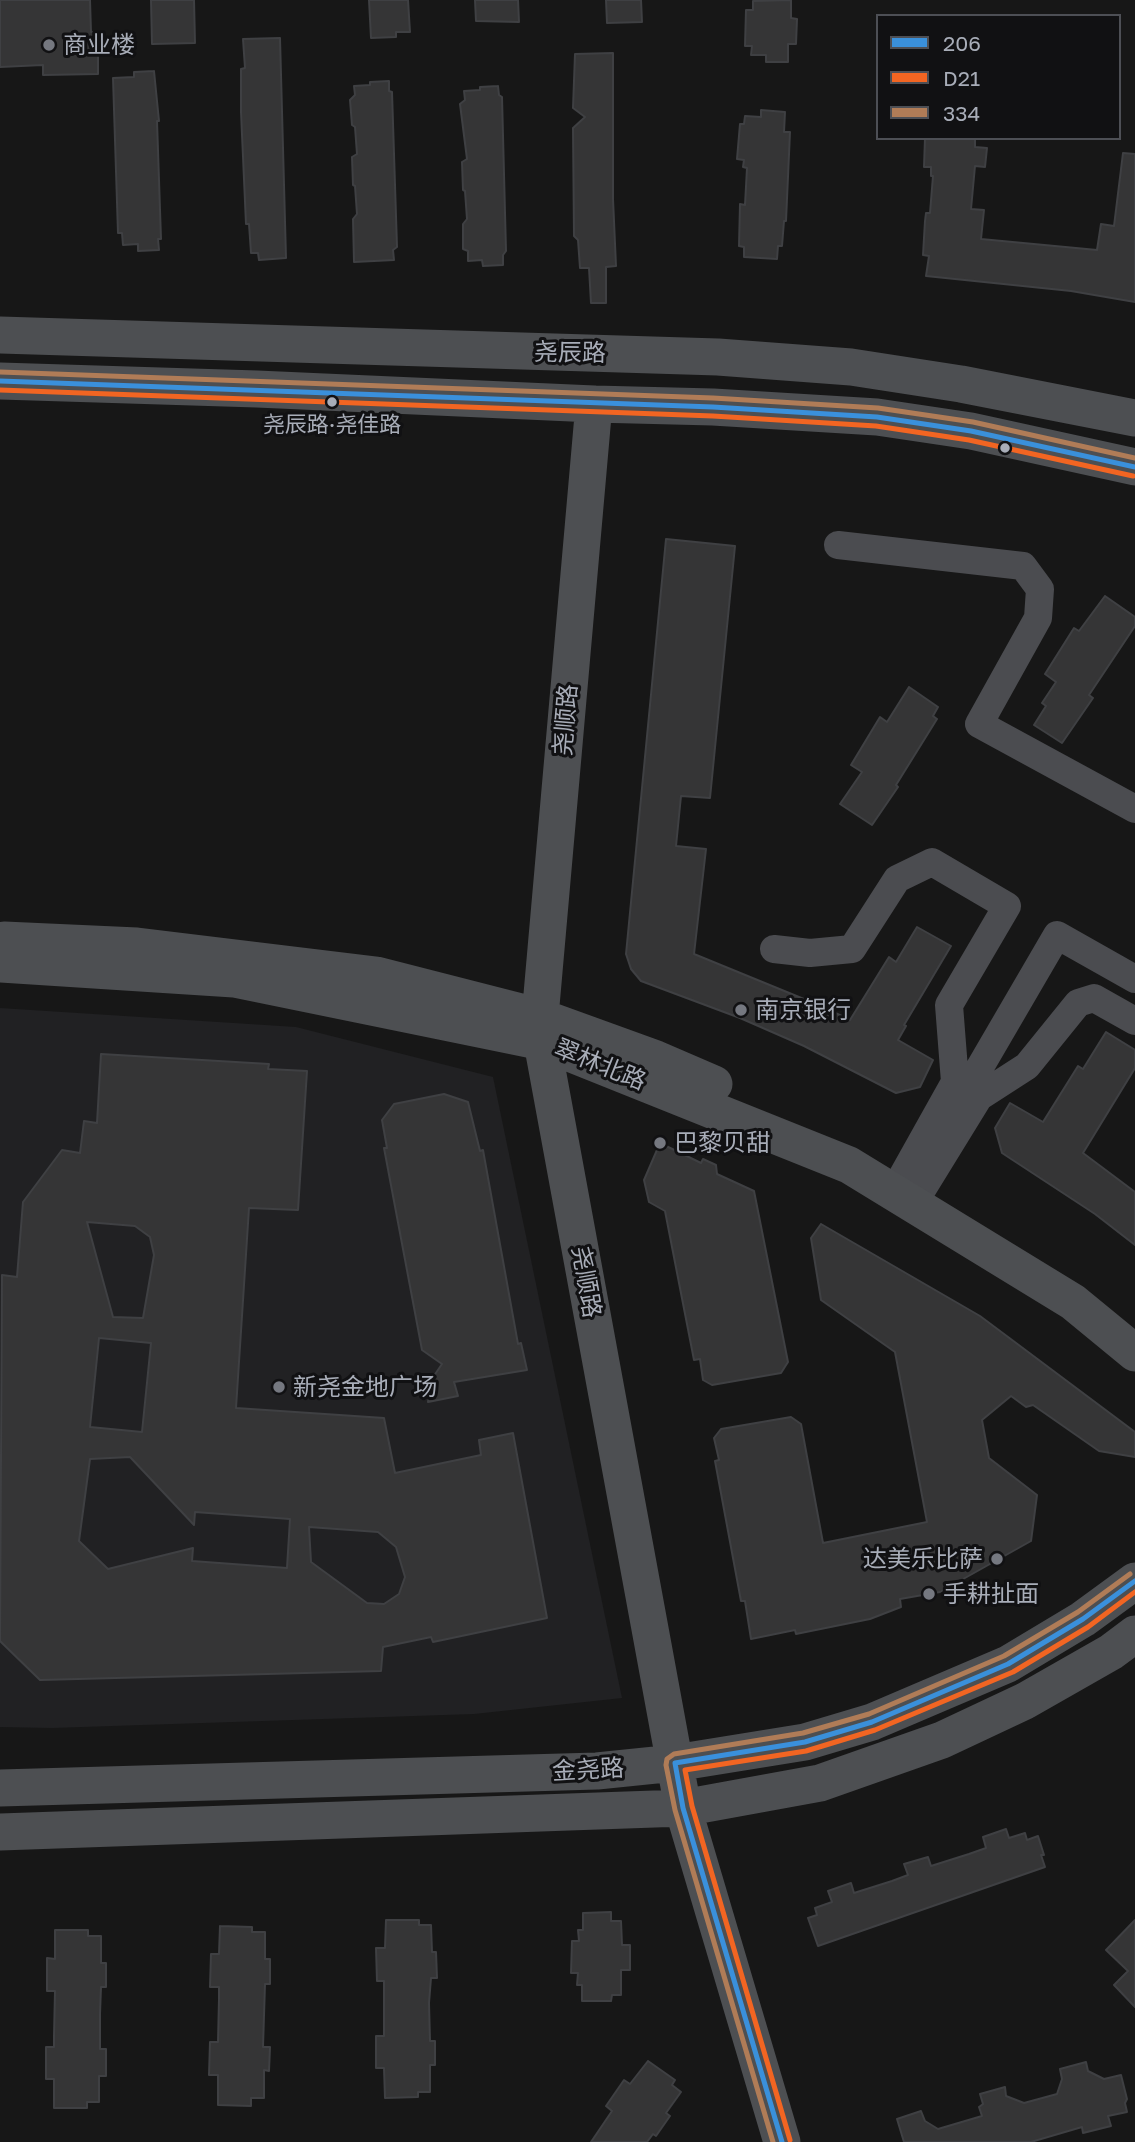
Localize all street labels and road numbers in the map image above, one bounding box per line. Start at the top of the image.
street label: 尧辰路 [534,338,606,368]
street label: 尧顺路 [549,683,583,757]
street label: 翠林北路 [550,1034,650,1096]
street label: 尧顺路 [566,1244,606,1320]
street label: 金尧路 [551,1754,625,1786]

